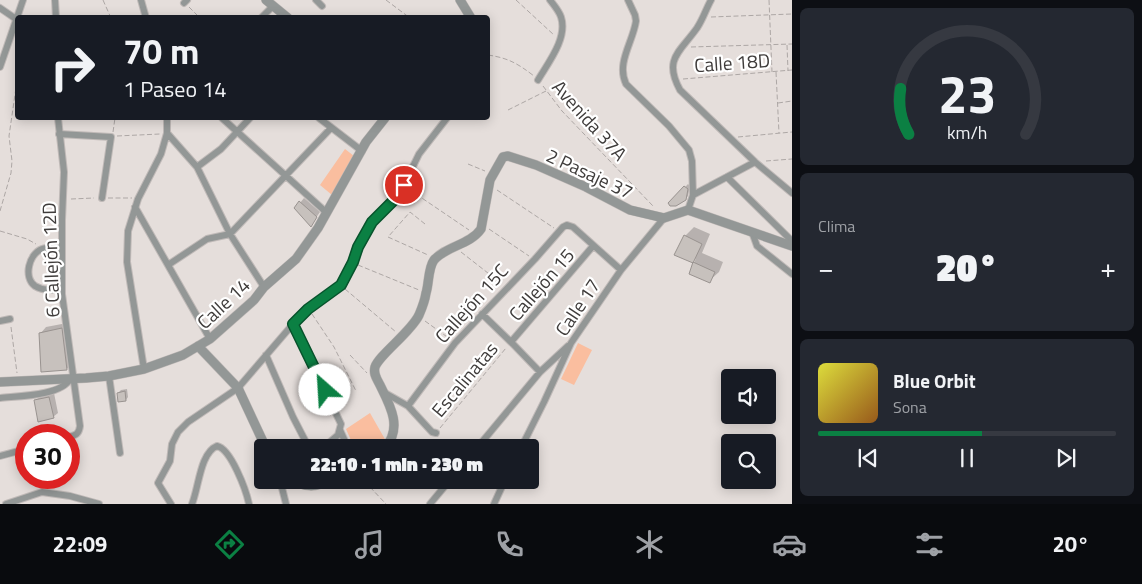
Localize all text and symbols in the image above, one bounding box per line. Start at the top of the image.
text: 70 m [123,24,199,78]
icon: right [40,35,105,100]
street label: Calle 18D [693,45,771,79]
text: 23 [938,54,996,133]
text: 1 Paseo 14 [123,72,227,106]
street label: Avenida 37A [546,73,634,167]
text: km/h [947,119,987,146]
street label: 2 Pasaje 37 [542,140,638,206]
pin [383,164,425,206]
icon: arrive [390,171,418,199]
street label: 6 Callejón 12D [33,202,67,318]
text: Clima [818,214,855,238]
text: 20° [936,238,998,296]
street label: Callejón 15 [501,241,581,327]
text: − [818,246,834,289]
text: + [1100,246,1116,289]
street label: Callejón 15C [427,257,515,349]
street label: Calle 14 [190,271,256,335]
street label: Calle 17 [547,272,607,342]
street label: Escalinatas [424,335,504,423]
position arrow [298,363,350,415]
text: Blue Orbit [893,366,976,395]
map controls [721,369,776,489]
button: sound [721,369,776,424]
text: Sona [893,395,927,419]
speed limit sign: 30 [15,424,80,489]
button: search [721,434,776,489]
icon: previous [854,444,882,472]
icon: pause [953,444,981,472]
icon: next [1052,444,1080,472]
text: 22:10 · 1 min · 230 m [310,449,483,478]
text: 22:09 [53,527,107,561]
icon: directions [212,527,247,562]
icon: music [352,527,387,562]
icon: phone [492,527,527,562]
icon: climate [632,527,667,562]
icon: car [772,527,807,562]
icon: filters [912,527,947,562]
text: 20° [1052,527,1089,561]

